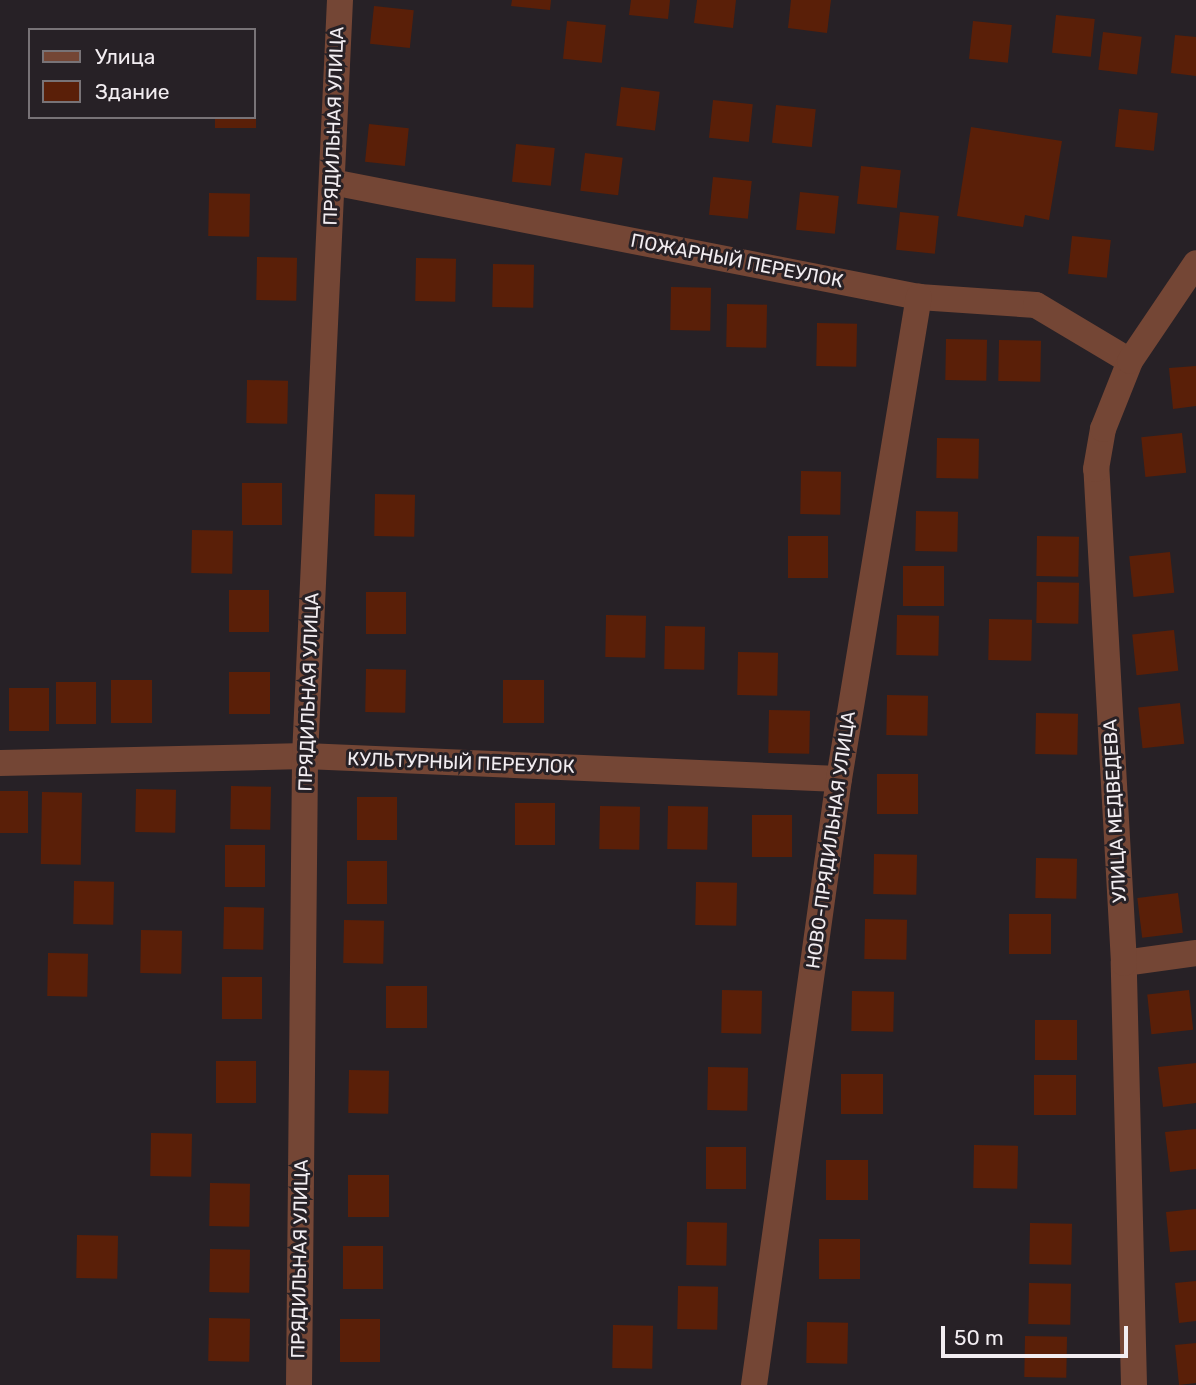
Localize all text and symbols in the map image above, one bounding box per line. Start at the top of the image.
street label: ПРЯДИЛЬНАЯ УЛИЦА [319,26,349,226]
legend [28,28,256,119]
text: Улица [95,44,155,69]
text: Здание [95,79,170,104]
street label: ПОЖАРНЫЙ ПЕРЕУЛОК [629,229,845,293]
street label: ПРЯДИЛЬНАЯ УЛИЦА [294,592,324,792]
street label: НОВО-ПРЯДИЛЬНАЯ УЛИЦА [802,710,860,970]
street label: УЛИЦА МЕДВЕДЕВА [1099,718,1131,904]
street label: КУЛЬТУРНЫЙ ПЕРЕУЛОК [347,748,575,778]
street label: ПРЯДИЛЬНАЯ УЛИЦА [287,1159,313,1359]
scale bar [944,1312,1131,1356]
text: 50 m [954,1325,1004,1350]

